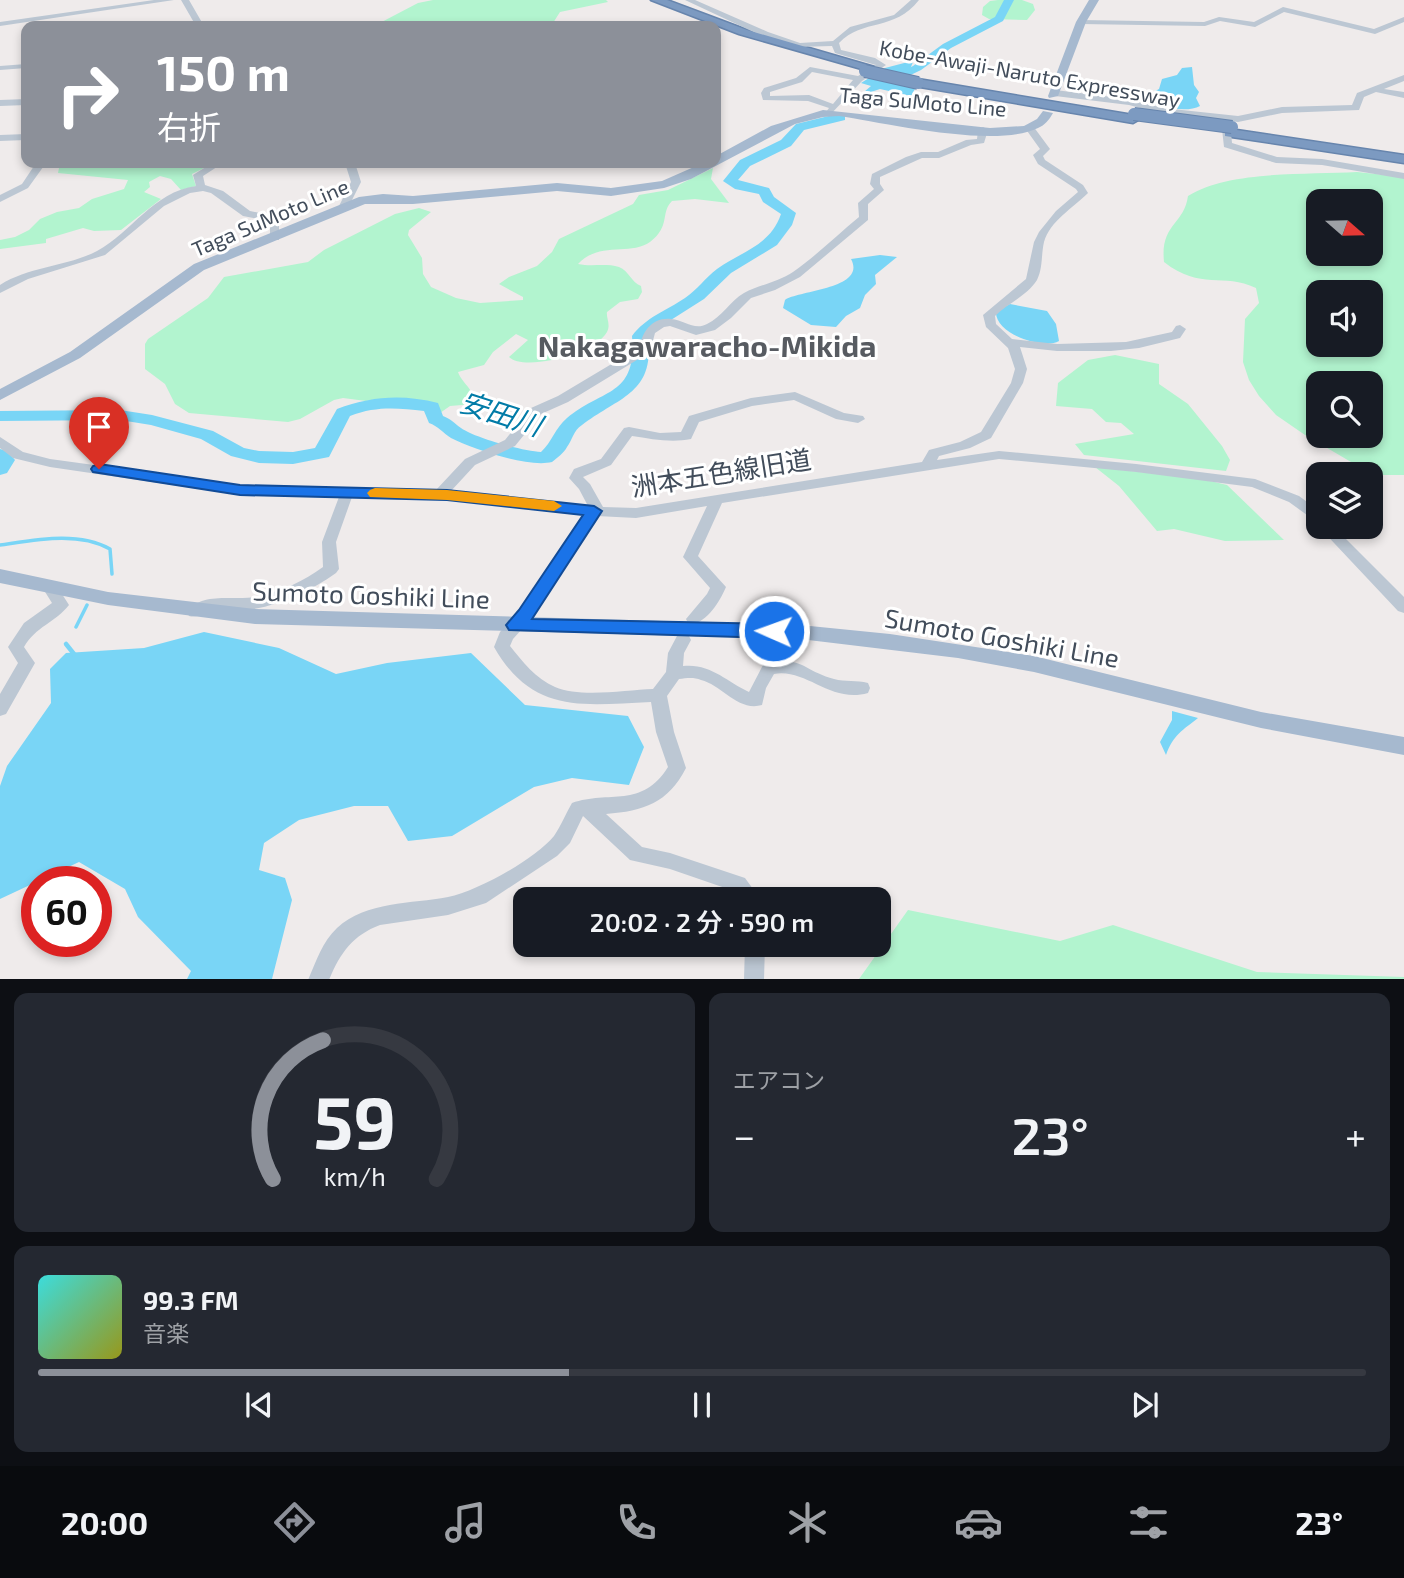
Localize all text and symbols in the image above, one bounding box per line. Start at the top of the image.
street label: Kobe-Awaji-Naruto Expressway [877,34,1182,113]
text: 150 m [157,42,290,101]
icon: right [42,49,133,140]
street label: Taga SuMoto Line [838,81,1008,121]
text: 右折 [157,107,221,145]
street label: Taga SuMoto Line [188,173,352,261]
north arrow [1306,189,1382,266]
map controls [1306,189,1383,539]
button: sound [1306,280,1383,357]
district label: Nakagawaracho-Mikida [538,327,876,363]
button: search [1306,371,1383,448]
water label: 安田川 [456,384,549,443]
pin [69,397,129,469]
icon: arrive [80,408,118,446]
street label: 洲本五色線旧道 [629,442,813,502]
button: layers [1306,462,1383,539]
street label: Sumoto Goshiki Line [252,574,490,614]
position arrow [737,594,811,668]
street label: Sumoto Goshiki Line [882,601,1122,673]
speed limit sign: 60 [21,866,112,957]
text: 20:02 · 2 分 · 590 m [590,906,814,937]
text: エアコン [733,1066,825,1094]
text: 59 [313,1076,396,1164]
text: 23° [1011,1103,1089,1165]
text: − [733,1112,755,1158]
text: + [1345,1112,1366,1158]
text: km/h [323,1160,386,1190]
text: 99.3 FM [143,1284,239,1315]
text: 音楽 [143,1319,189,1347]
icon: previous [240,1386,278,1424]
icon: pause [683,1386,721,1424]
icon: next [1126,1386,1164,1424]
icon: directions [270,1498,319,1547]
icon: music [441,1498,490,1547]
icon: phone [612,1498,661,1547]
icon: climate [783,1498,832,1547]
icon: car [954,1498,1003,1547]
icon: filters [1124,1498,1173,1547]
text: 20:00 [61,1503,148,1541]
text: 23° [1295,1503,1343,1541]

